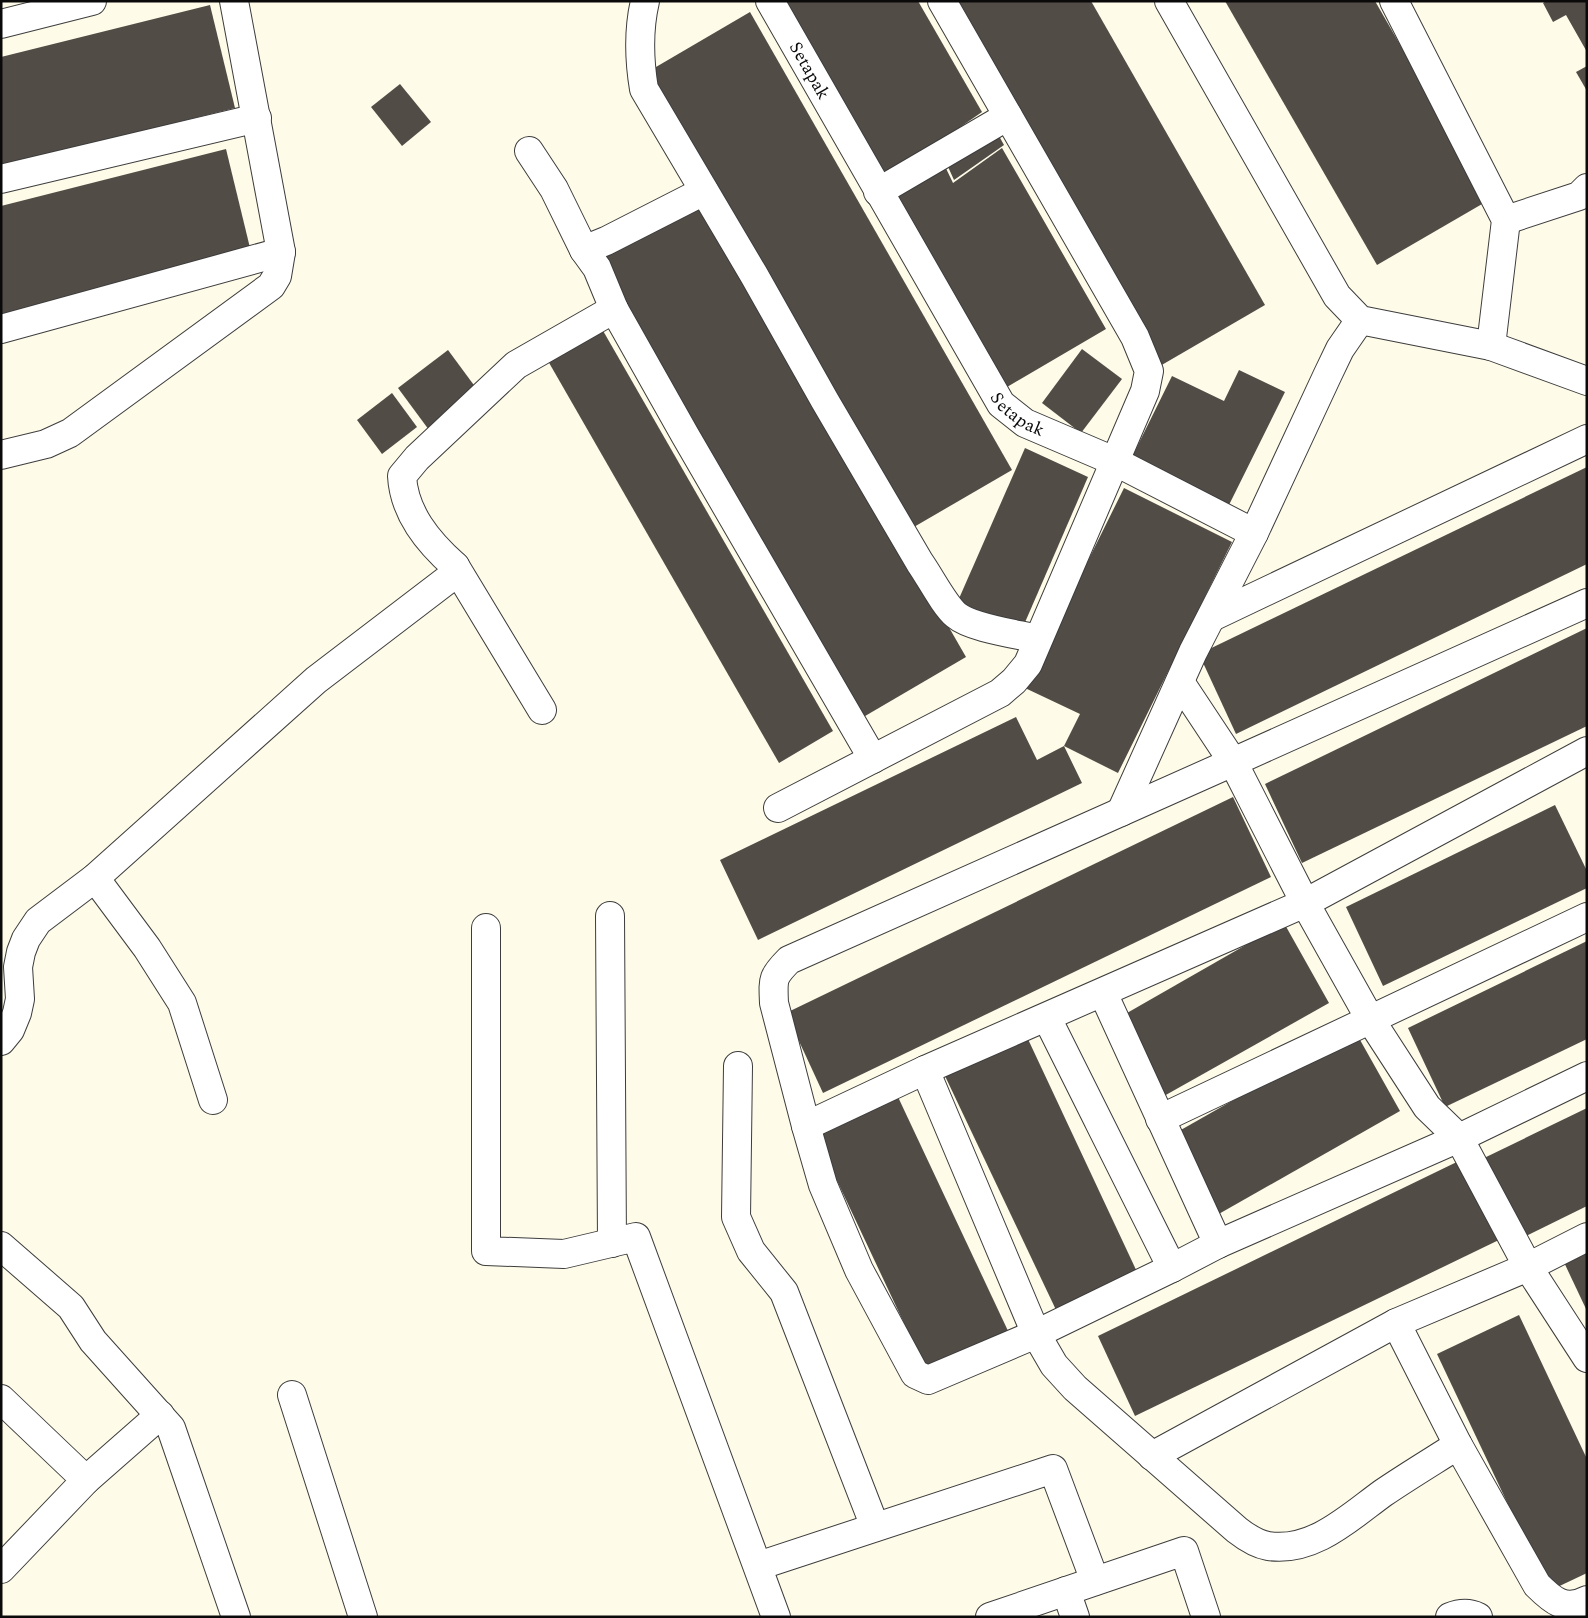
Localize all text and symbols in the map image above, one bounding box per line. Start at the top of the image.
street label: Setapak [782,37,837,105]
street label: Setapak [983,387,1049,444]

